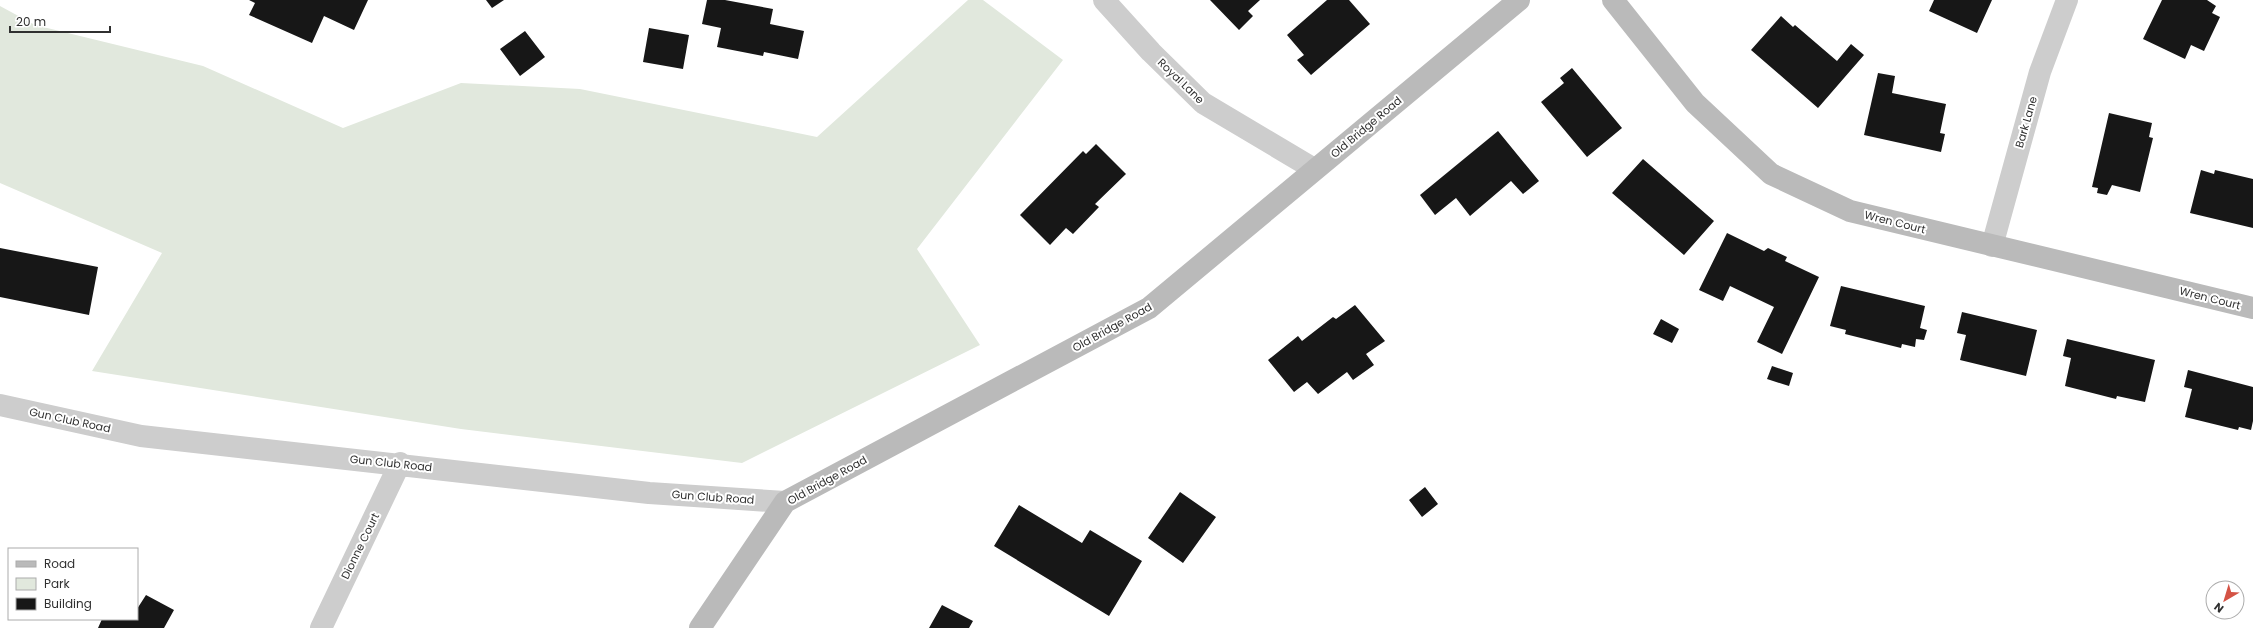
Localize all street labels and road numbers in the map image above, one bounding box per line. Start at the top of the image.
street label: Royal Lane [1154,55,1208,107]
street label: Old Bridge Road [1327,92,1405,162]
street label: Bark Lane [2011,94,2041,150]
street label: Wren Court [1863,207,1927,237]
street label: Wren Court [2178,283,2242,313]
street label: Old Bridge Road [1069,299,1155,355]
street label: Gun Club Road [28,404,112,436]
street label: Gun Club Road [349,451,433,475]
street label: Old Bridge Road [784,452,870,508]
street label: Gun Club Road [671,486,755,508]
street label: Dionne Court [337,510,383,582]

